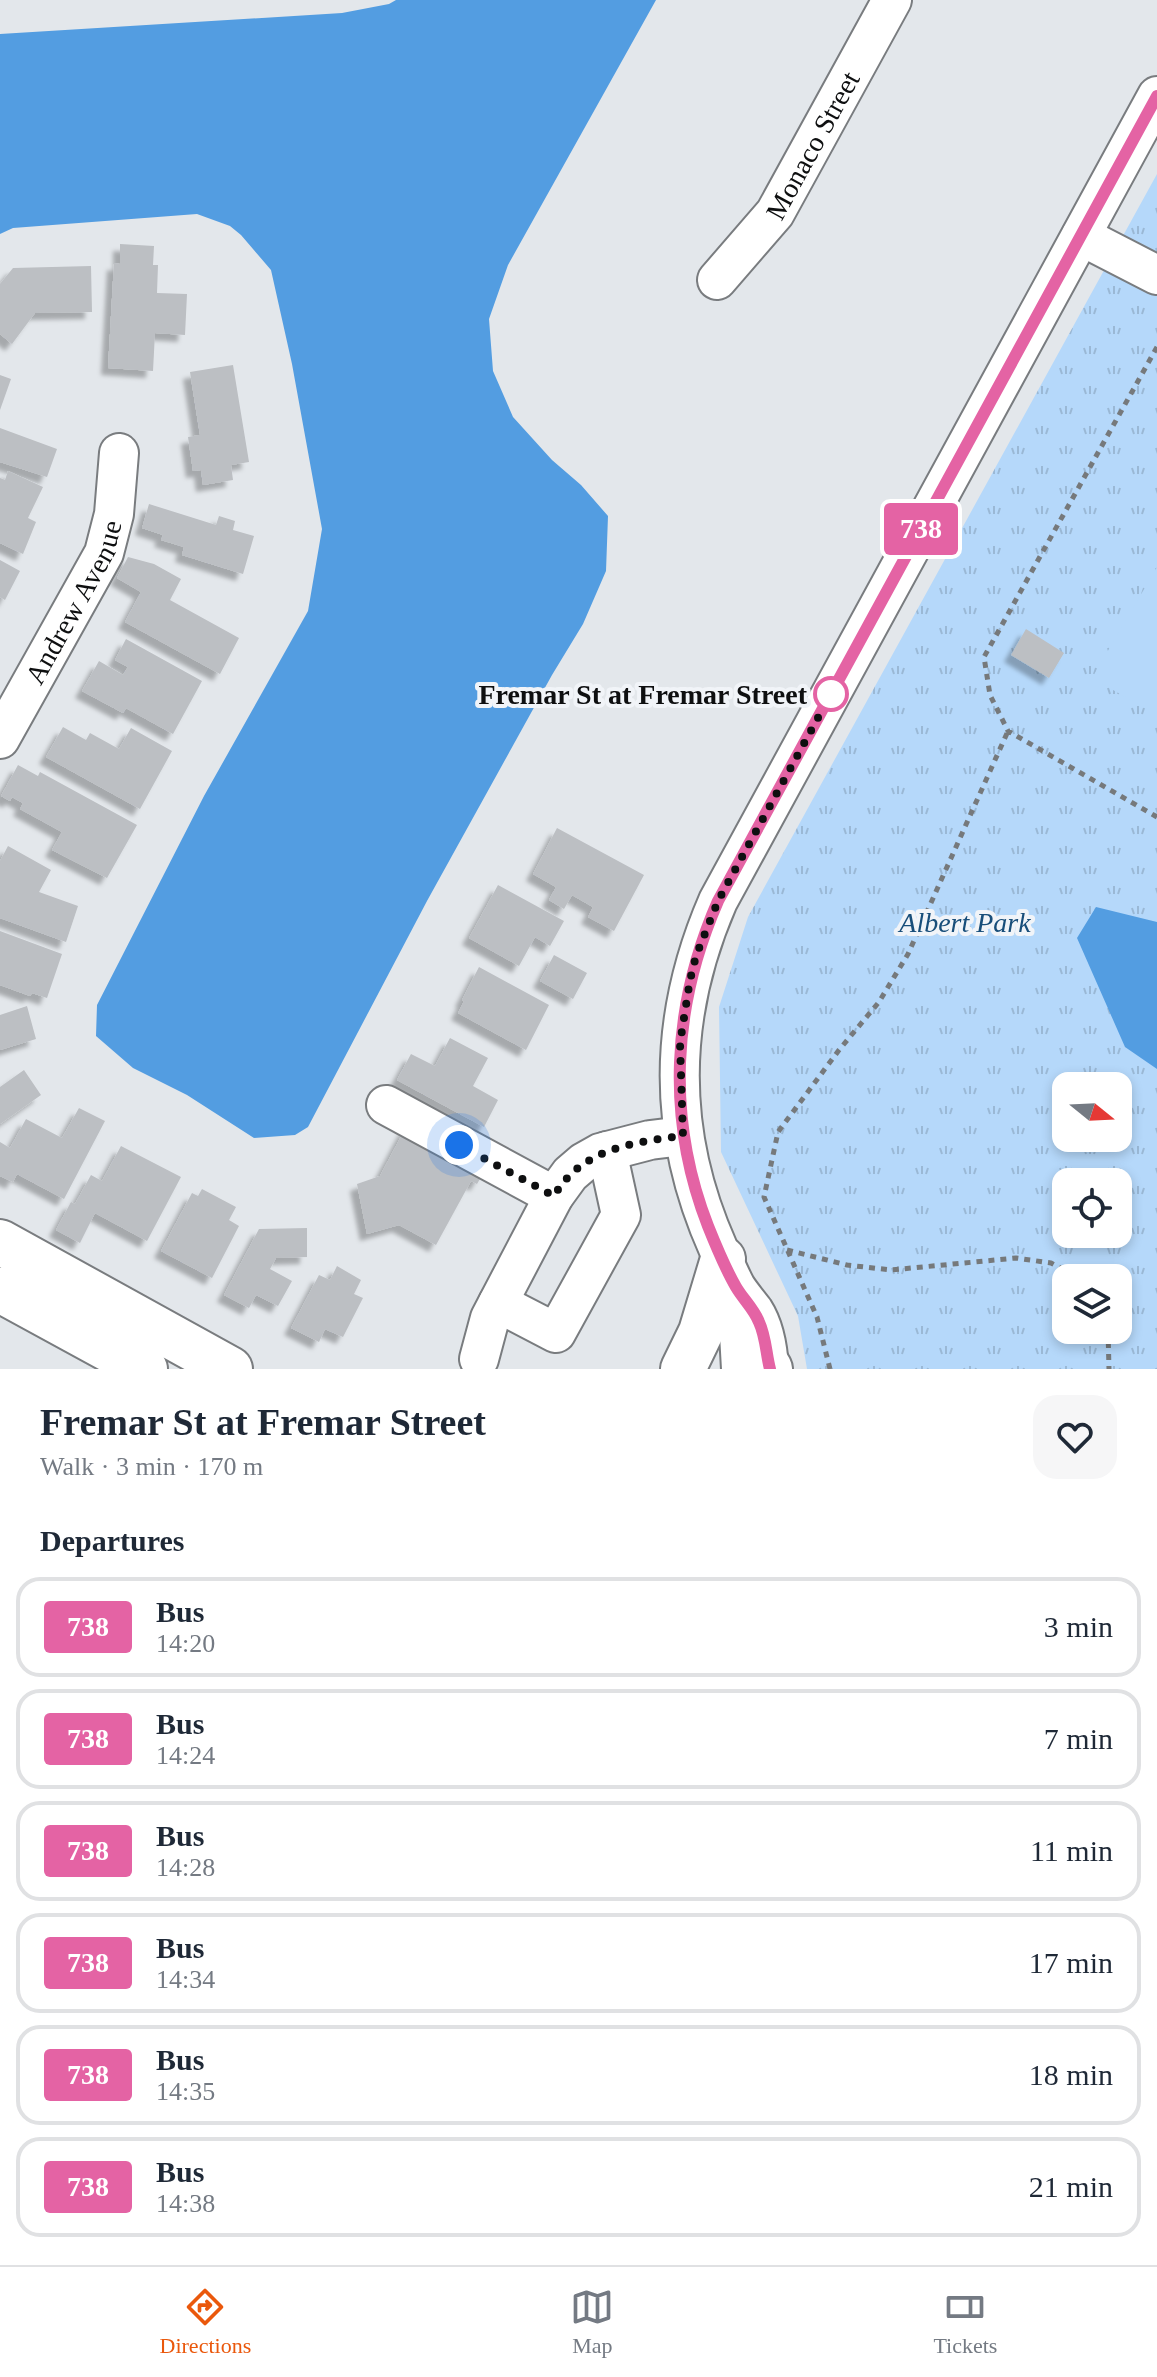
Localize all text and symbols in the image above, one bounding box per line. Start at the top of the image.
street label: Monaco Street [759,66,865,225]
line badge: 738 [875,503,967,555]
text: 738 [900,513,942,544]
street label: Andrew Avenue [19,517,127,689]
marker: Fremar St at Fremar Street [814,677,848,711]
place label: Fremar St at Fremar Street [478,679,808,710]
park label: Albert Park [897,907,1031,938]
north arrow [1052,1072,1132,1152]
map controls [1052,1072,1132,1344]
your location [439,1125,479,1165]
button: locate [1052,1168,1132,1248]
button: layers [1052,1264,1132,1344]
button: heart [1033,1395,1117,1479]
text: Fremar St at Fremar Street [40,1401,486,1443]
text: Walk · 3 min · 170 m [40,1452,263,1481]
text: Departures [40,1524,184,1557]
text: Bus [156,1595,204,1628]
text: 3 min [1044,1610,1113,1643]
text: 738 [67,1611,109,1642]
text: 14:20 [156,1629,215,1658]
text: Bus [156,1707,204,1740]
text: 7 min [1044,1722,1113,1755]
text: 738 [67,1723,109,1754]
text: 14:24 [156,1741,215,1770]
text: Bus [156,1819,204,1852]
text: 11 min [1030,1834,1113,1867]
text: 738 [67,1835,109,1866]
text: 14:28 [156,1853,215,1882]
text: Bus [156,1931,204,1964]
text: 17 min [1029,1946,1113,1979]
text: 738 [67,1947,109,1978]
text: 14:34 [156,1965,215,1994]
text: Bus [156,2043,204,2076]
text: 18 min [1029,2058,1113,2091]
text: 738 [67,2059,109,2090]
text: 14:35 [156,2077,215,2106]
text: Bus [156,2155,204,2188]
text: 21 min [1029,2170,1113,2203]
text: 738 [67,2171,109,2202]
text: 14:38 [156,2189,215,2218]
tab: Directions [160,2285,251,2359]
tab: Map [570,2285,614,2359]
tab: Tickets [933,2285,997,2359]

